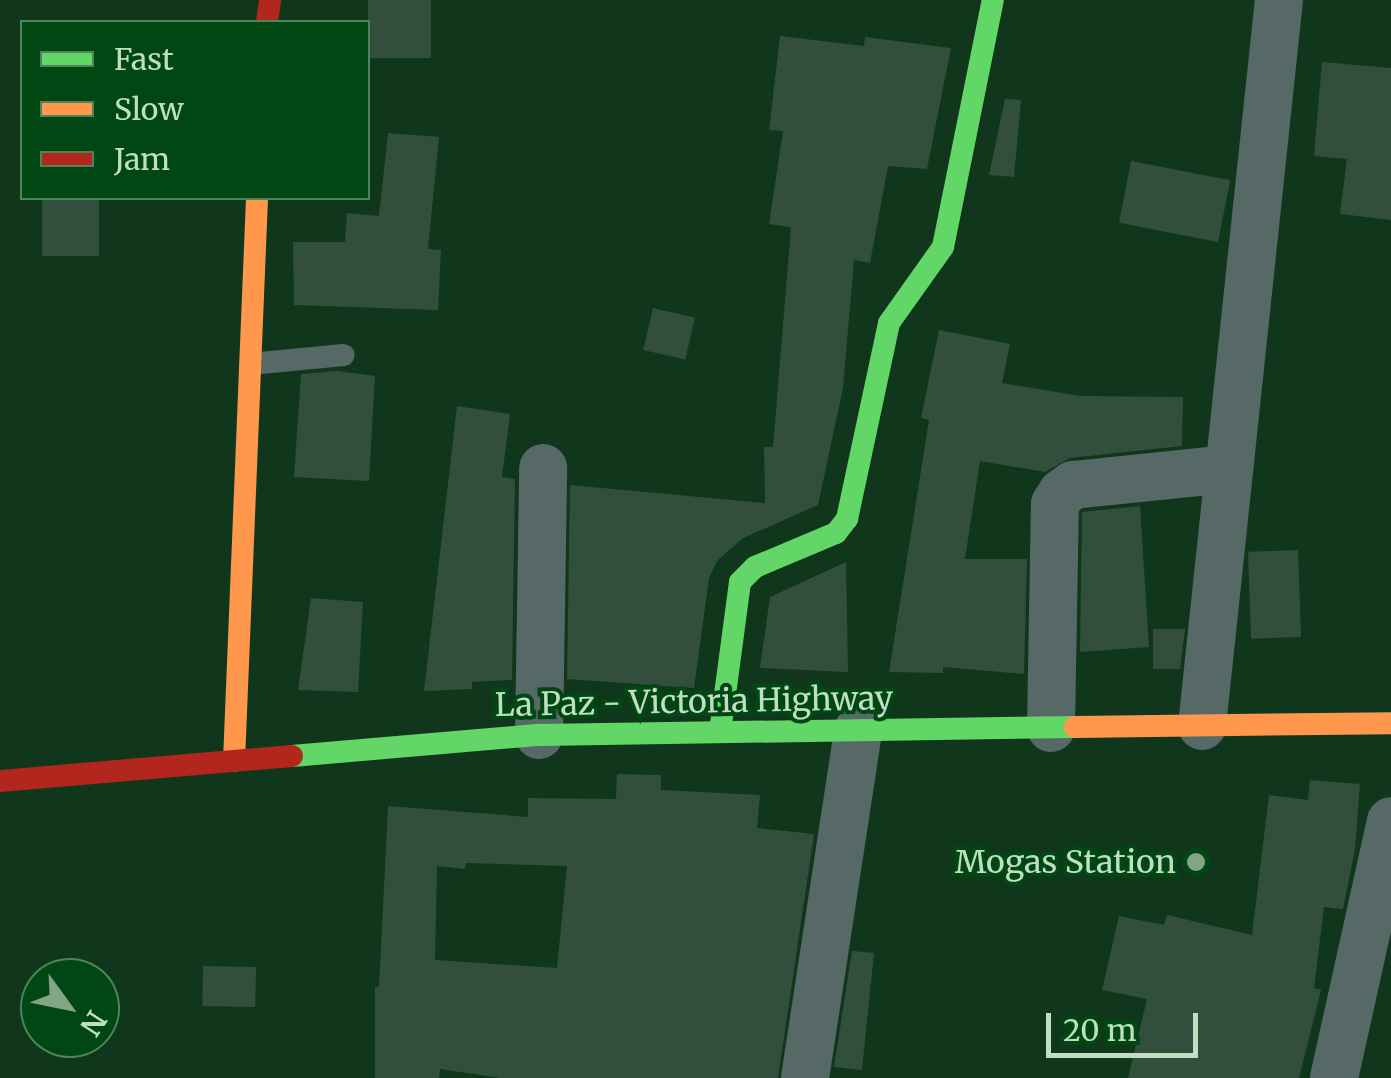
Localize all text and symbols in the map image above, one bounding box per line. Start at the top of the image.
legend [20,20,370,200]
text: Fast [114,40,174,78]
text: Slow [114,90,184,128]
text: Jam [114,140,170,178]
street label: La Paz - Victoria Highway [494,679,894,725]
place label: Mogas Station [955,843,1176,881]
marker: Mogas Station [1185,851,1207,873]
north arrow [20,958,120,1058]
scale bar [1051,993,1204,1055]
text: N [72,1004,115,1042]
text: 20 m [1063,1011,1136,1049]

